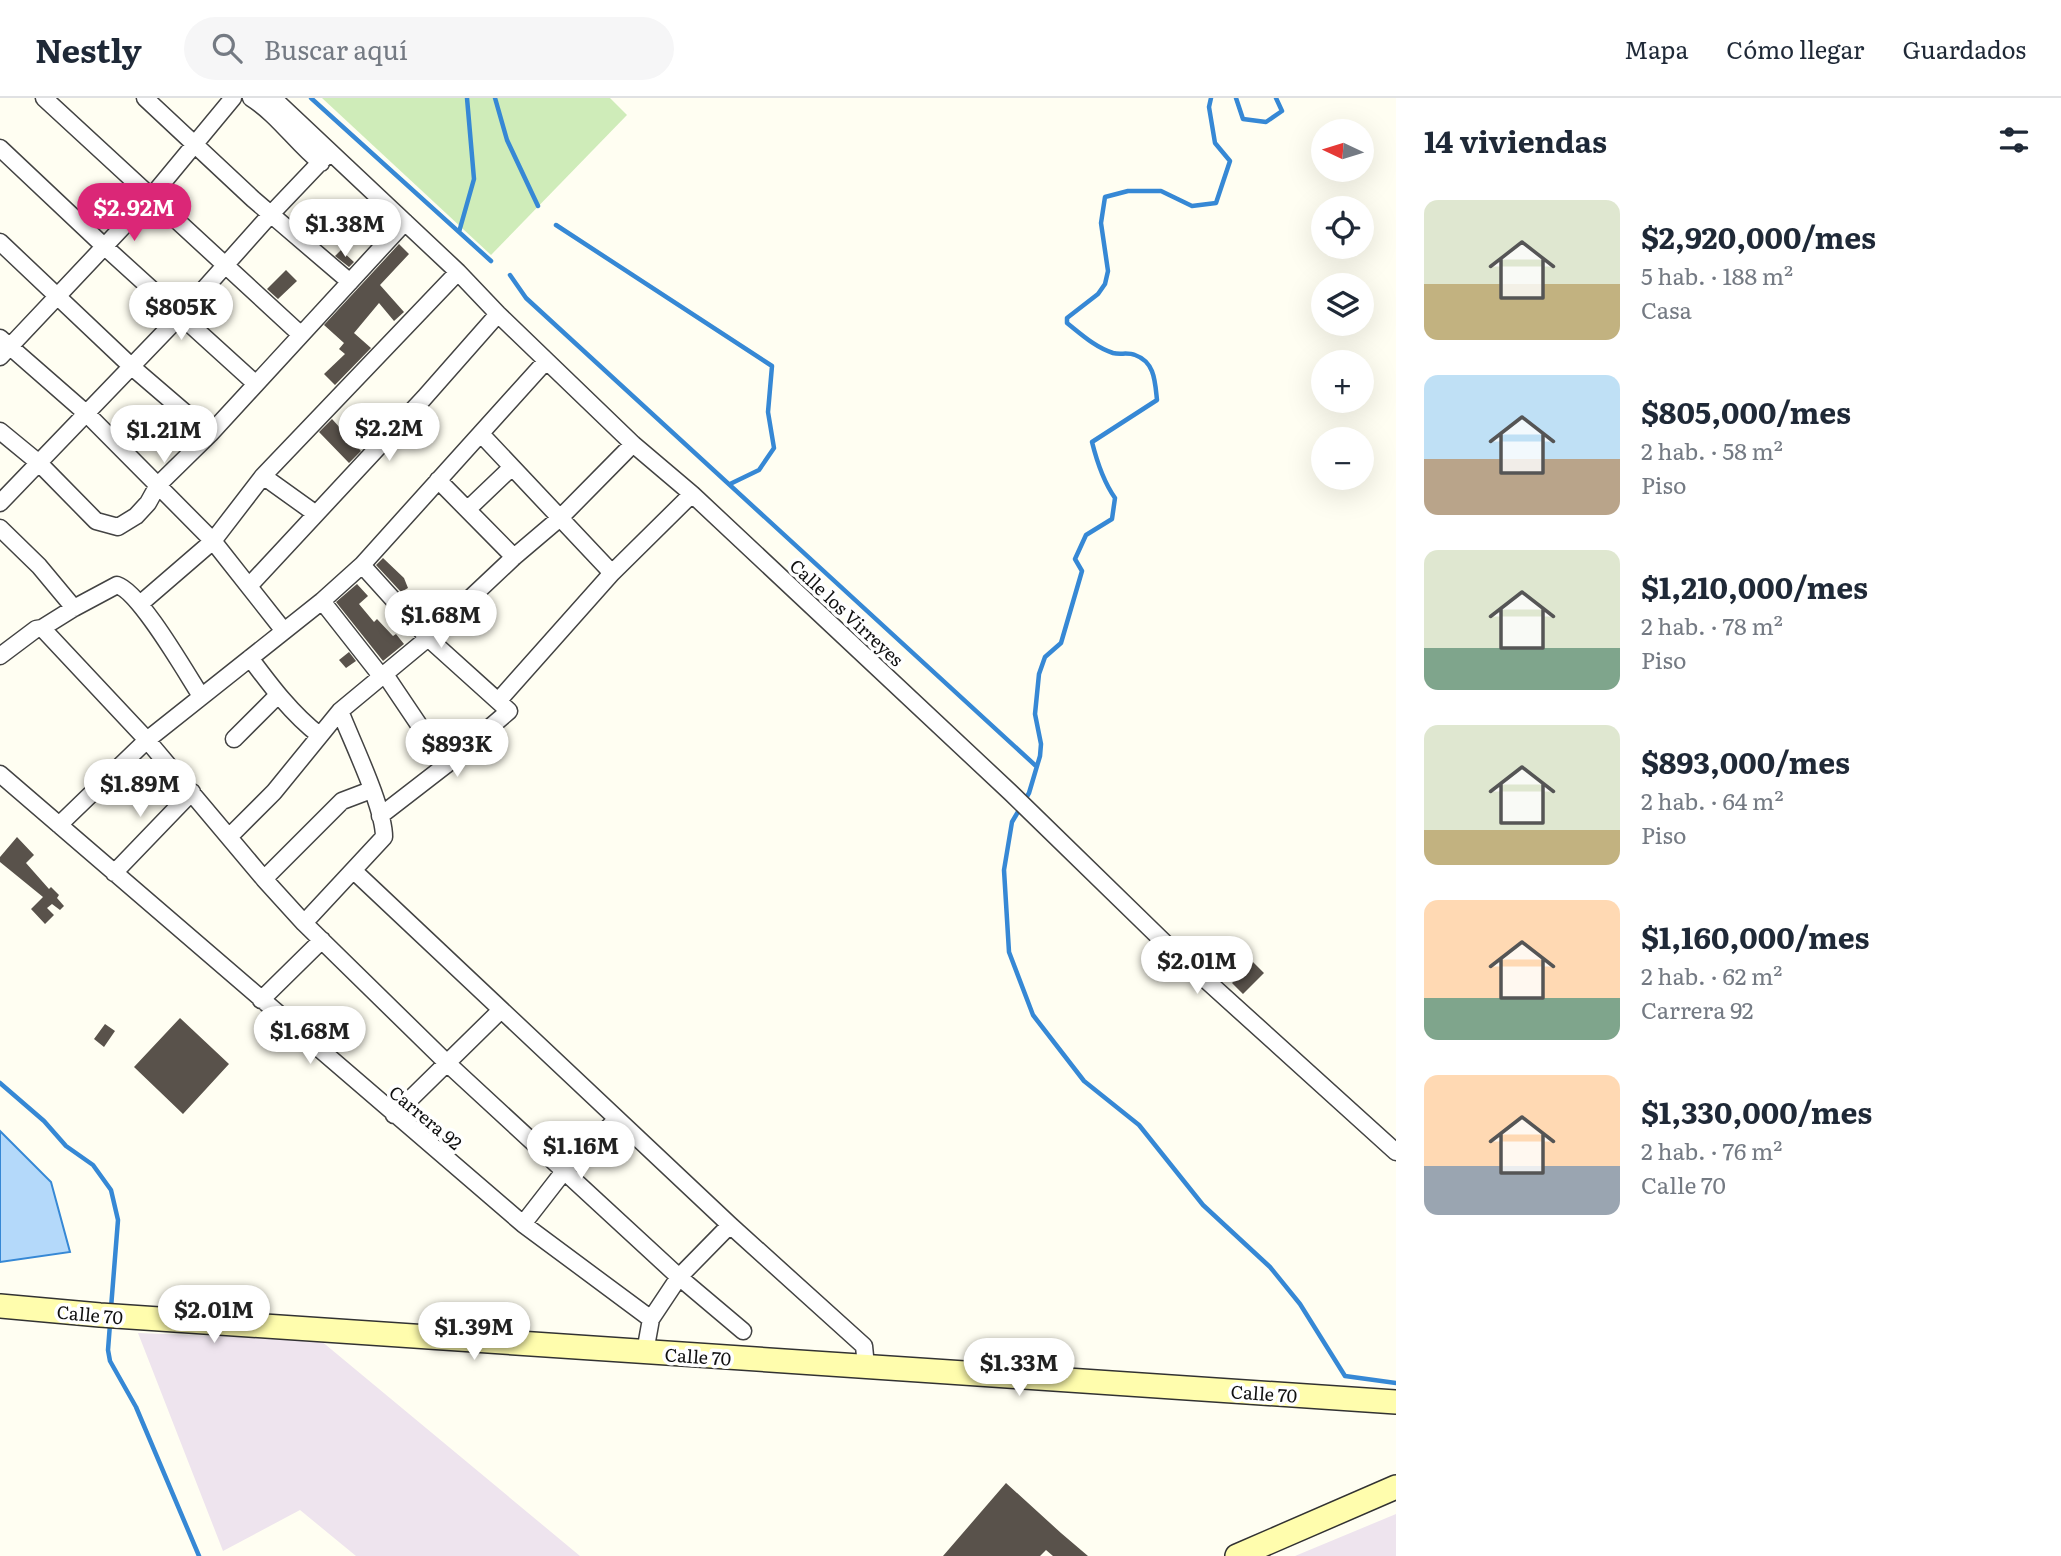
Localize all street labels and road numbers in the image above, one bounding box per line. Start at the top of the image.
street label: Calle los Virreyes [784,552,910,672]
street label: Carrera 92 [384,1078,468,1156]
street label: Calle 70 [56,1298,124,1330]
street label: Calle 70 [664,1340,732,1372]
street label: Calle 70 [1230,1377,1298,1409]

